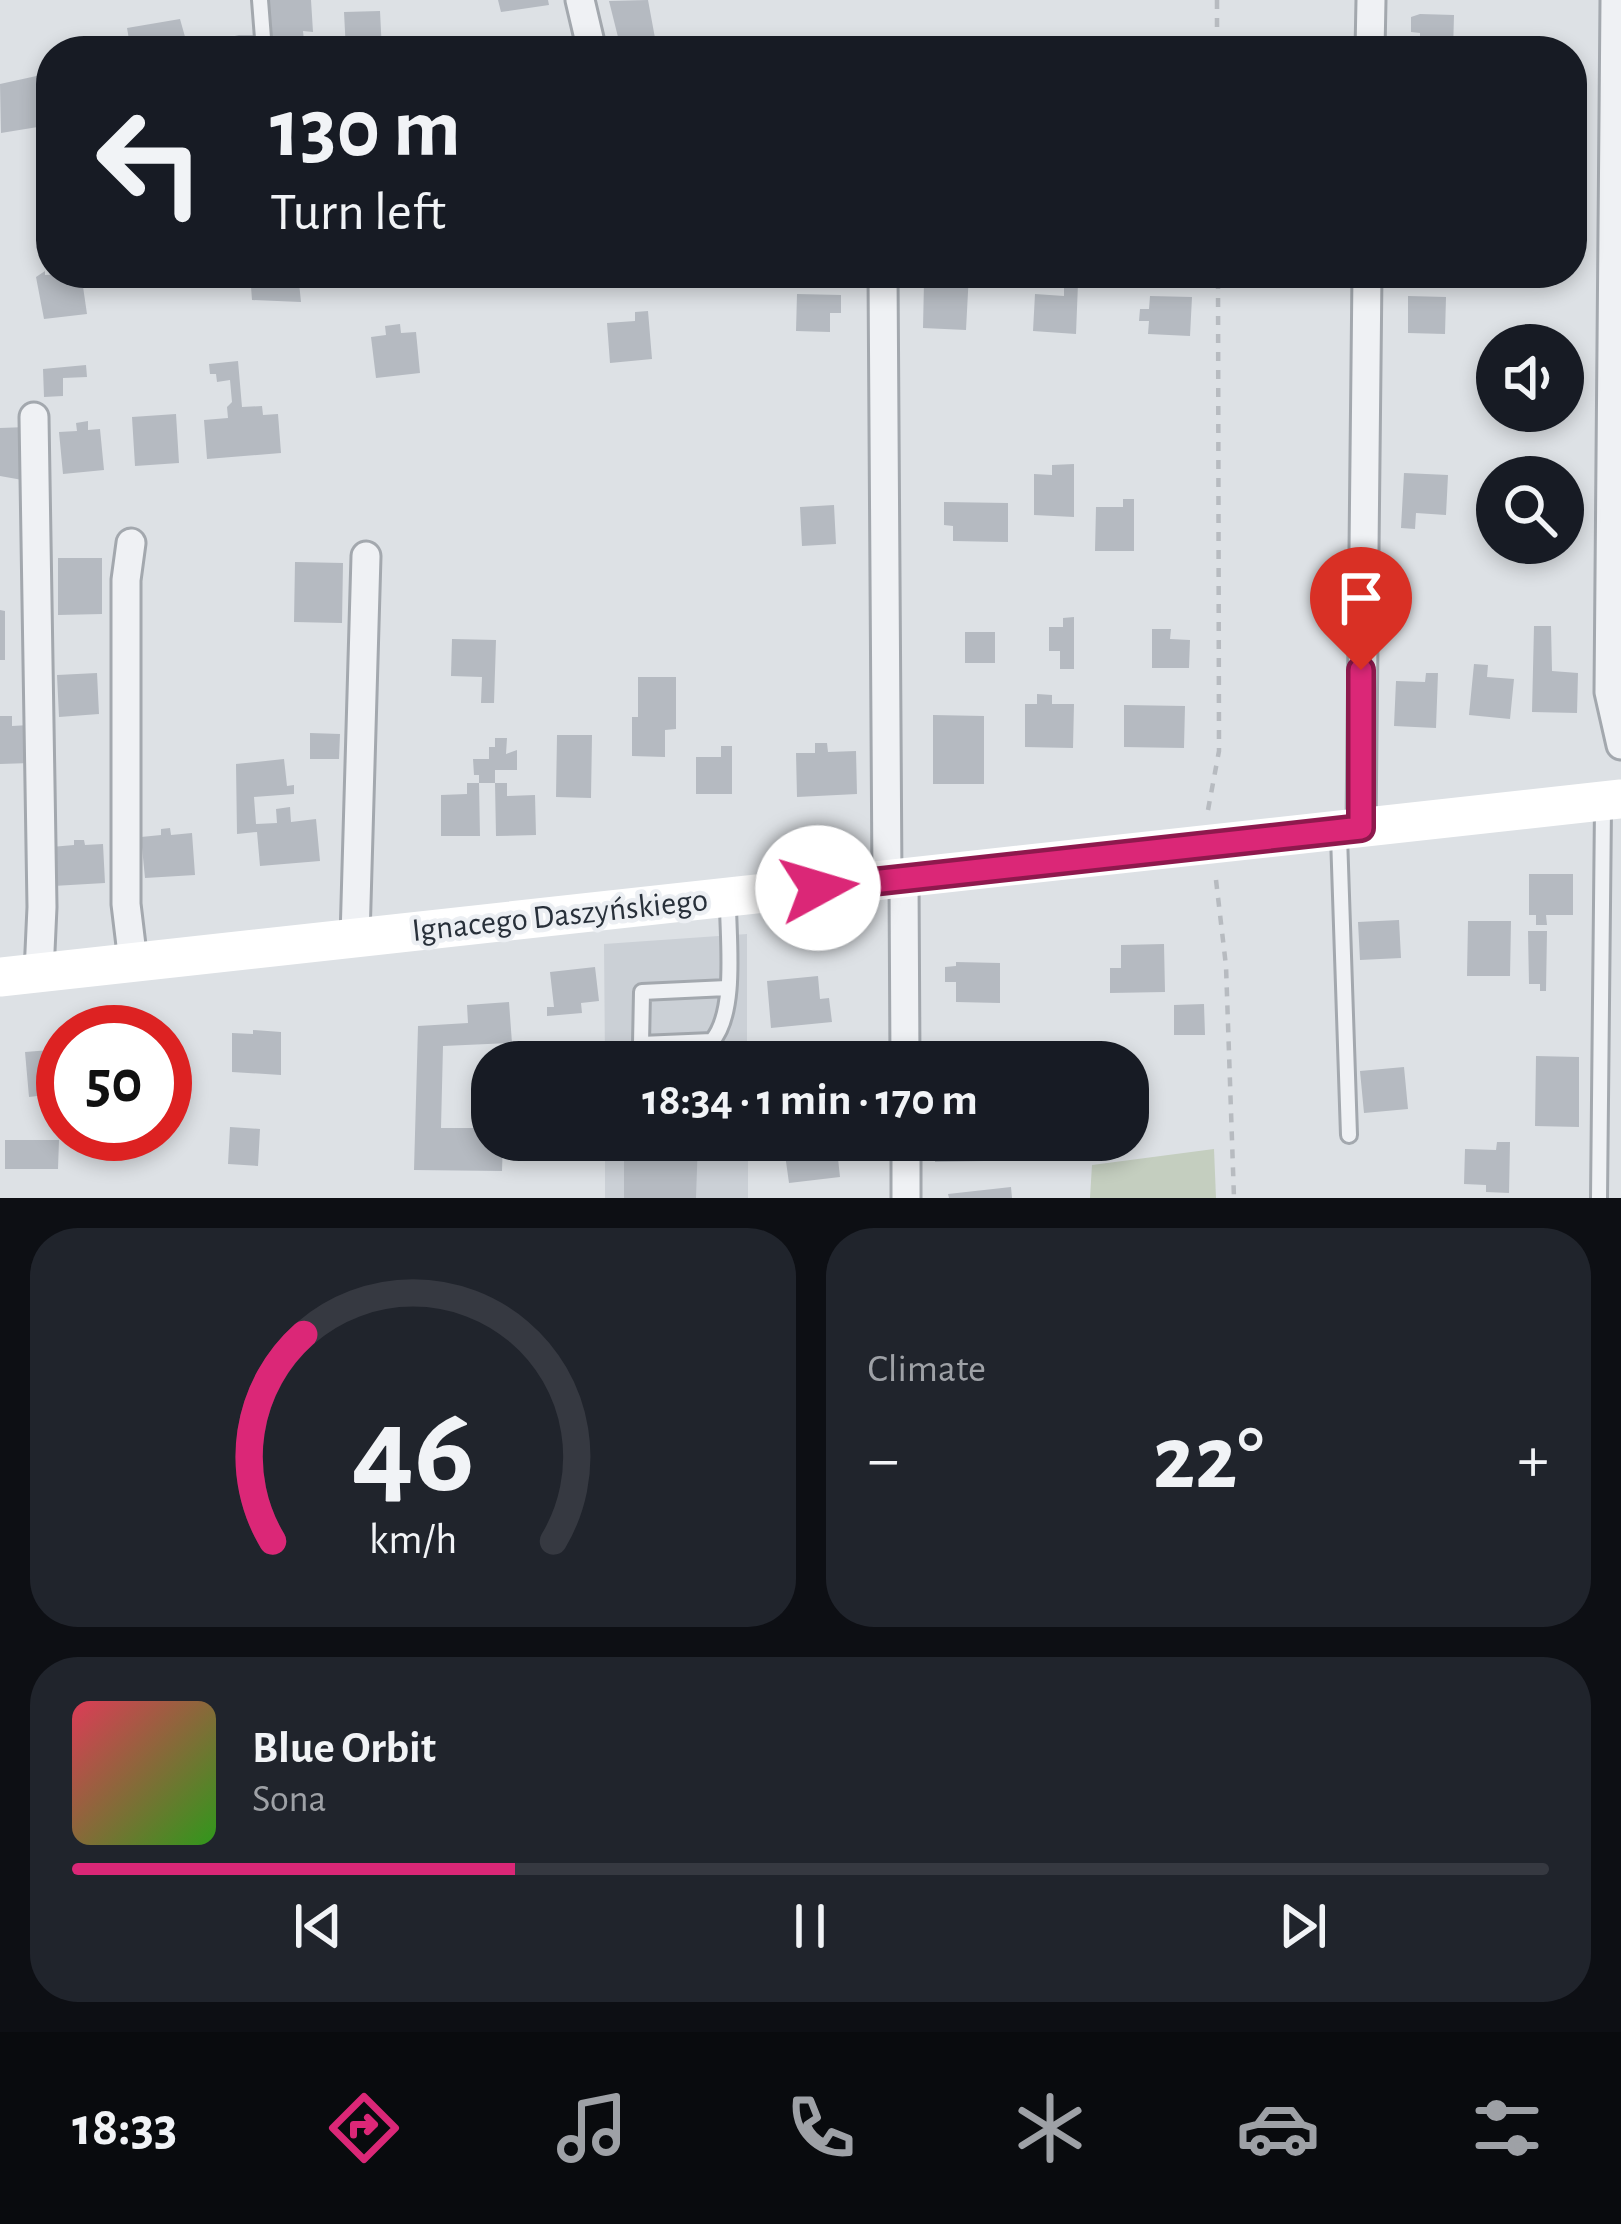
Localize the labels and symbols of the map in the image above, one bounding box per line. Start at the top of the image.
pin [1310,547,1412,670]
position arrow [755,825,881,951]
street label: Ignacego Daszyńskiego [410,884,710,948]
speed limit sign: 50 [36,1005,192,1161]

